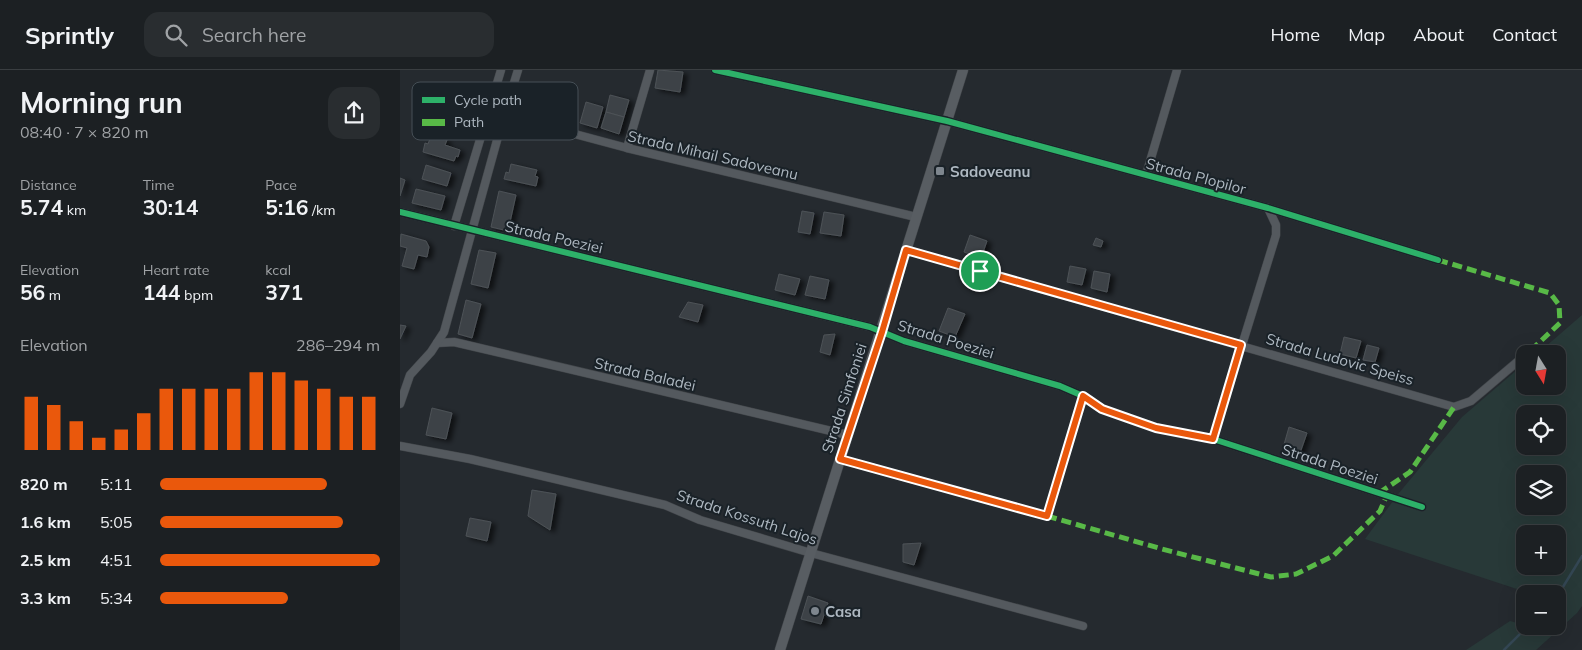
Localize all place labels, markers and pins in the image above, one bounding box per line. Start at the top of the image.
place label: Sadoveanu [950,162,1031,181]
marker: Sadoveanu [934,165,946,177]
pin [959,250,1001,292]
place label: Casa [825,602,861,621]
marker: Casa [809,605,821,617]

